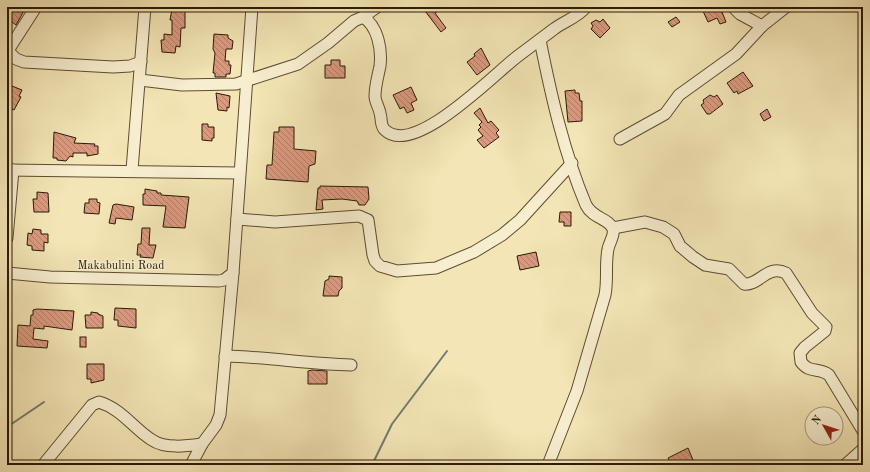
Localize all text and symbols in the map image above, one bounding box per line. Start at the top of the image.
street label: Makabulini Road [77,260,165,272]
north arrow [804,406,844,446]
text: N [810,413,825,427]

